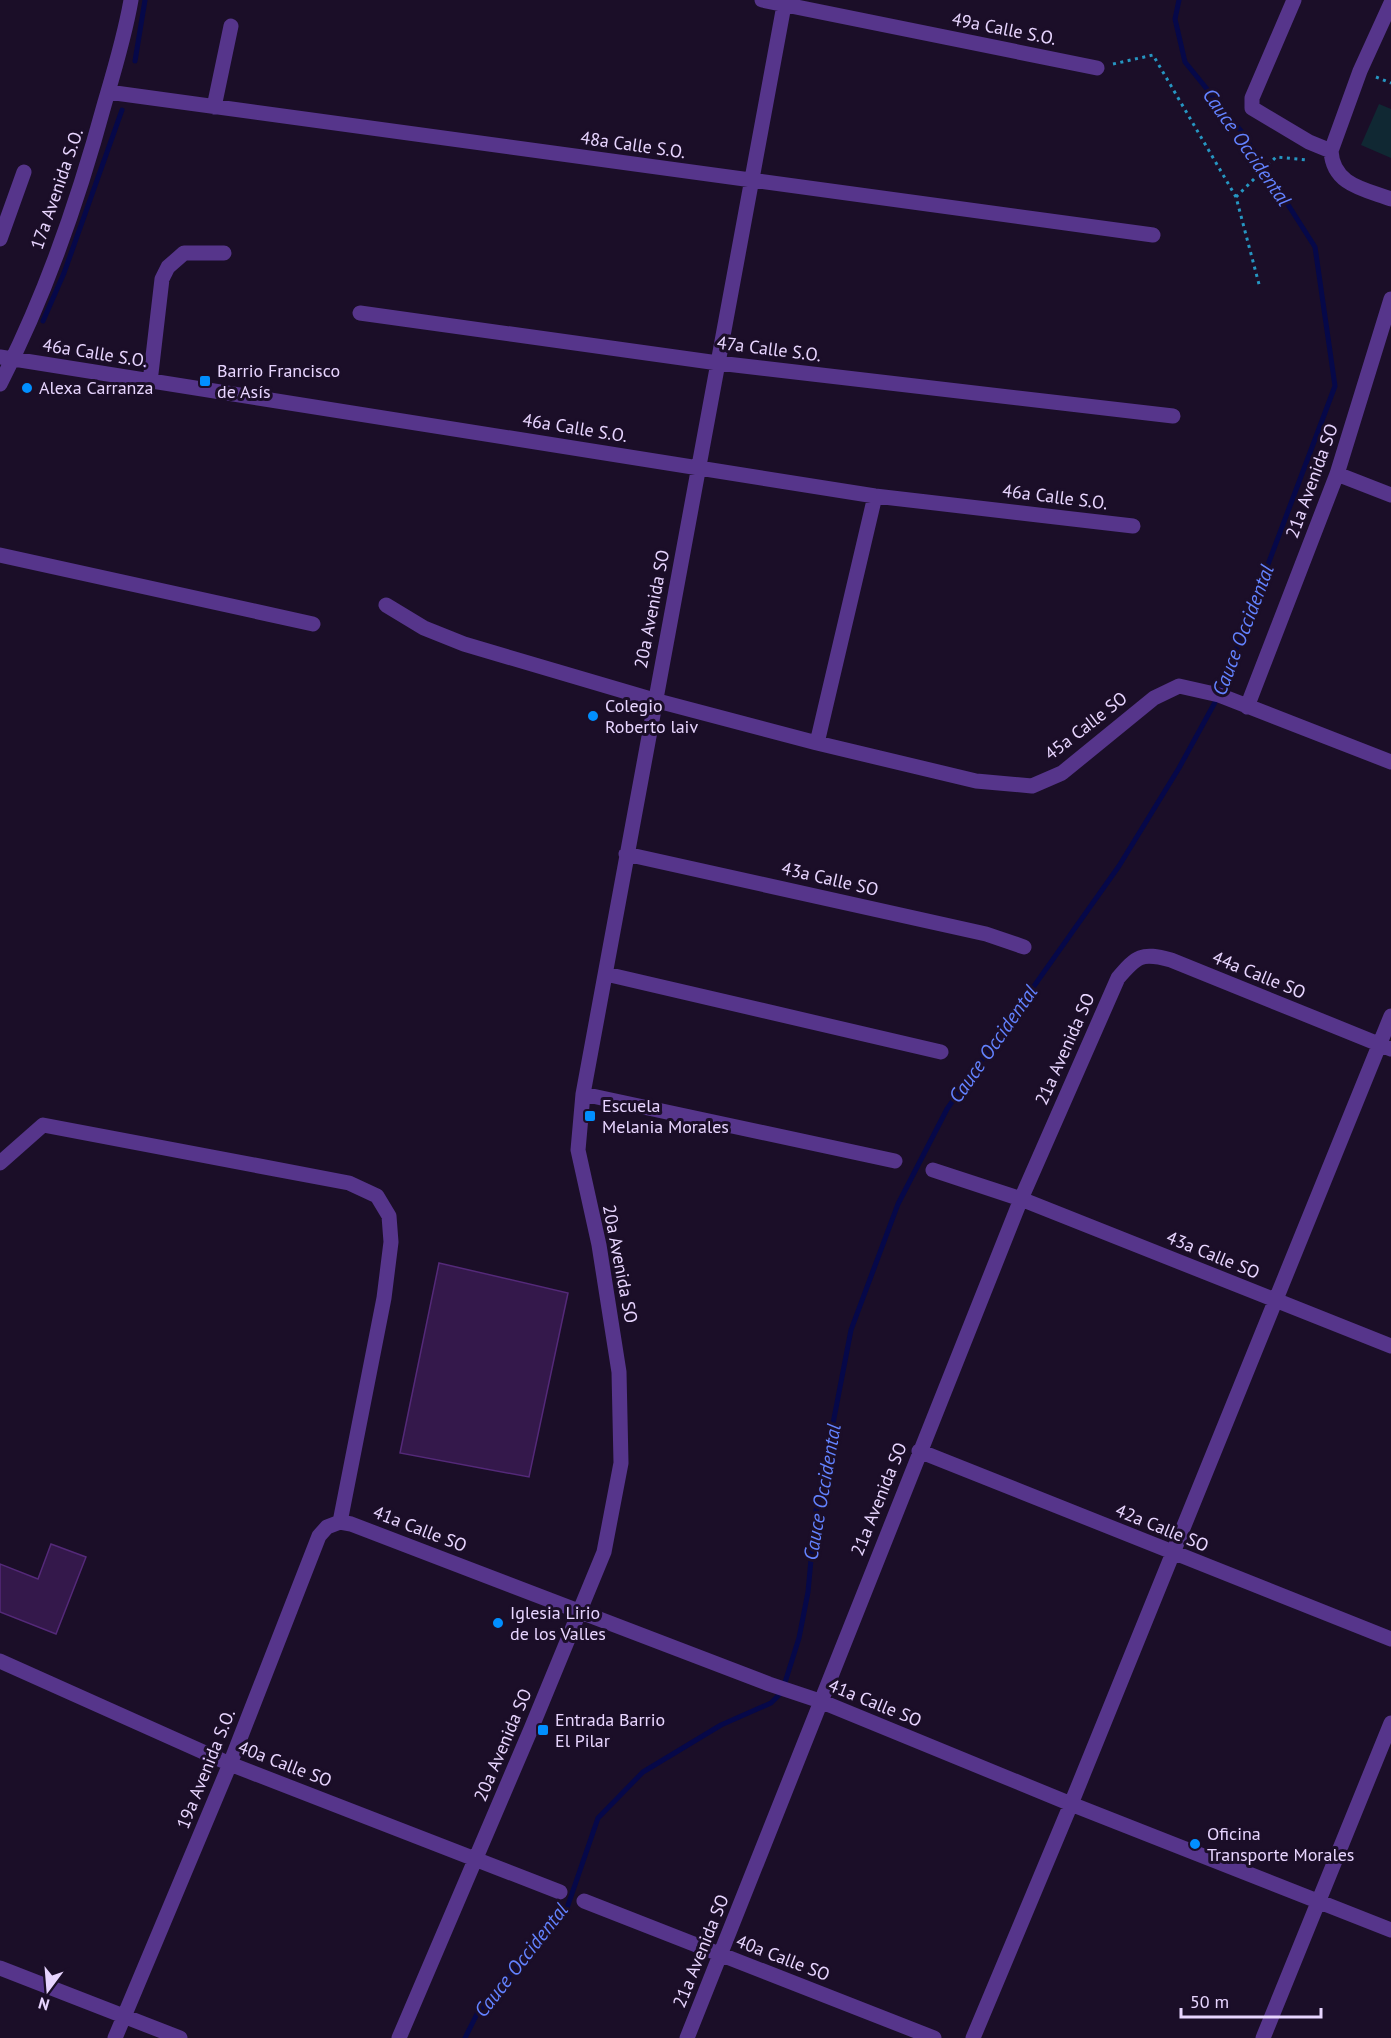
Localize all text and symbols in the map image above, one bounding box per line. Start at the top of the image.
street label: 49a Calle S.O. [950,7,1058,50]
water label: Cauce Occidental [1197,83,1298,212]
street label: 17a Avenida S.O. [25,125,88,252]
street label: 48a Calle S.O. [579,126,687,163]
street label: 47a Calle S.O. [716,331,823,366]
street label: 46a Calle S.O. [41,333,149,372]
place label: Barrio Francisco de Asís [217,359,340,403]
marker: Barrio Francisco de Asís [198,374,212,388]
place label: Alexa Carranza [39,376,153,399]
marker: Alexa Carranza [20,381,34,395]
street label: 46a Calle S.O. [521,408,629,447]
street label: 21a Avenida SO [1280,420,1343,541]
street label: 46a Calle S.O. [1001,479,1109,514]
street label: 20a Avenida SO [629,548,674,670]
water label: Cauce Occidental [1206,560,1280,699]
street label: 45a Calle SO [1040,686,1132,765]
place label: Colegio Roberto laiv [605,694,698,738]
marker: Colegio Roberto laiv [586,709,600,723]
street label: 43a Calle SO [779,856,881,901]
street label: 44a Calle SO [1209,945,1309,1004]
water label: Cauce Occidental [943,979,1044,1108]
street label: 21a Avenida SO [1030,989,1100,1108]
place label: Escuela Melania Morales [602,1094,729,1138]
marker: Escuela Melania Morales [583,1109,597,1123]
street label: 20a Avenida SO [598,1203,643,1325]
street label: 43a Calle SO [1163,1225,1263,1284]
water label: Cauce Occidental [797,1421,847,1562]
street label: 21a Avenida SO [845,1439,912,1559]
street label: 42a Calle SO [1112,1498,1212,1557]
street label: 41a Calle SO [370,1500,470,1557]
place label: Iglesia Lirio de los Valles [510,1601,606,1645]
marker: Iglesia Lirio de los Valles [491,1616,505,1630]
street label: 41a Calle SO [825,1673,925,1732]
street label: 20a Avenida SO [468,1685,537,1805]
street label: 19a Avenida S.O. [171,1705,240,1832]
place label: Entrada Barrio El Pilar [555,1708,665,1752]
marker: Entrada Barrio El Pilar [536,1723,550,1737]
street label: 40a Calle SO [235,1735,335,1792]
place label: Oficina Transporte Morales [1207,1822,1354,1866]
marker: Oficina Transporte Morales [1188,1837,1202,1851]
street label: 21a Avenida SO [667,1891,734,2011]
water label: Cauce Occidental [468,1897,574,2022]
street label: 40a Calle SO [733,1929,833,1986]
north arrow [18,1960,78,2020]
scale bar [1181,1981,1320,2019]
text: 50 m [1190,1990,1229,2013]
text: N [36,1993,52,2015]

